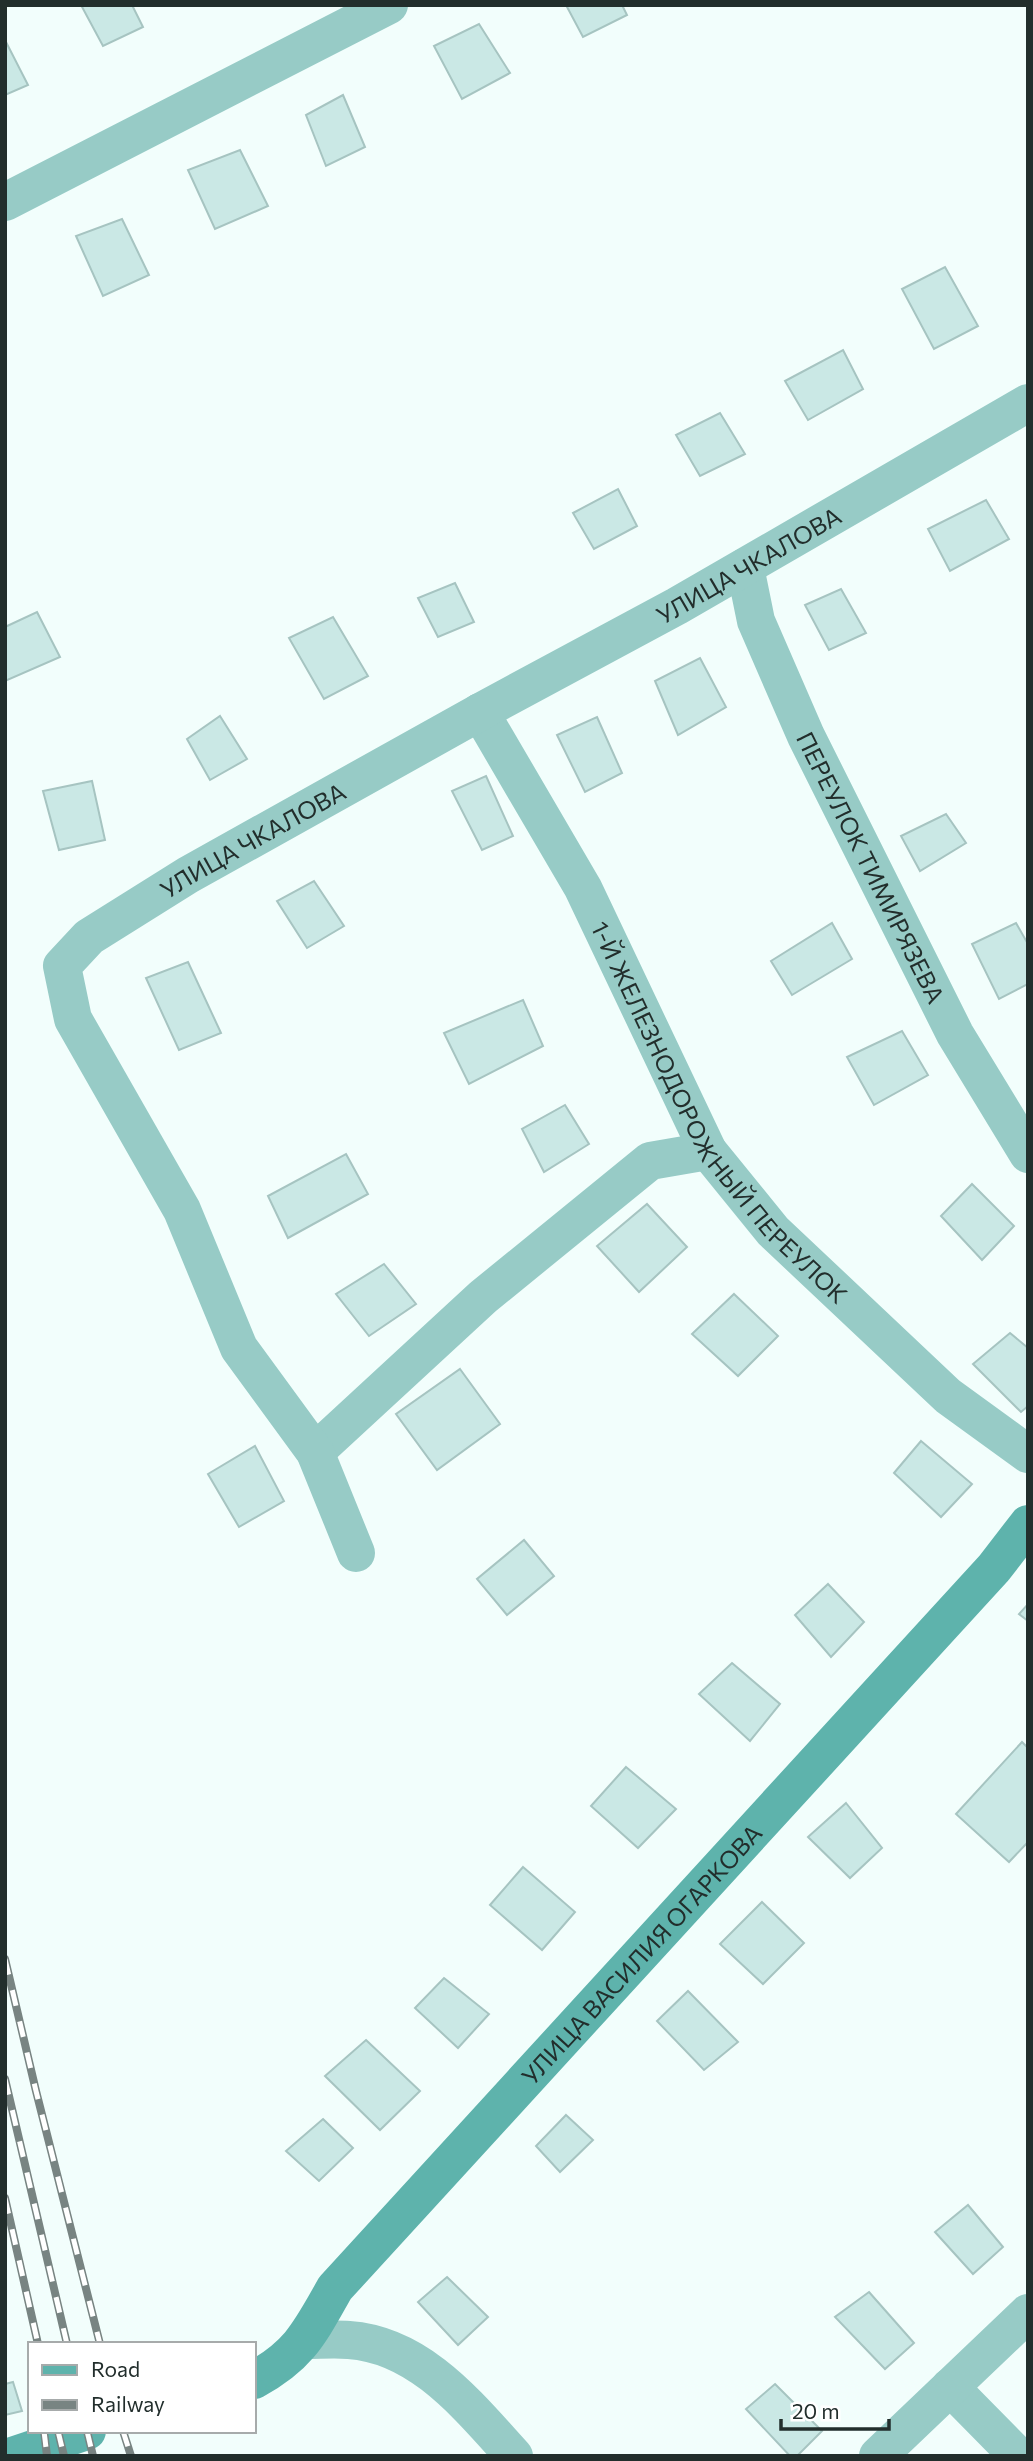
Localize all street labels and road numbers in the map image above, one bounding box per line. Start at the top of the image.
street label: УЛИЦА ЧКАЛОВА [651,500,846,629]
street label: ПЕРЕУЛОК ТИМИРЯЗЕВА [792,727,951,1007]
street label: УЛИЦА ЧКАЛОВА [154,776,350,904]
street label: 1-Й ЖЕЛЕЗНОДОРОЖНЫЙ ПЕРЕУЛОК [586,916,854,1309]
street label: УЛИЦА ВАСИЛИЯ ОГАРКОВА [515,1818,767,2090]

